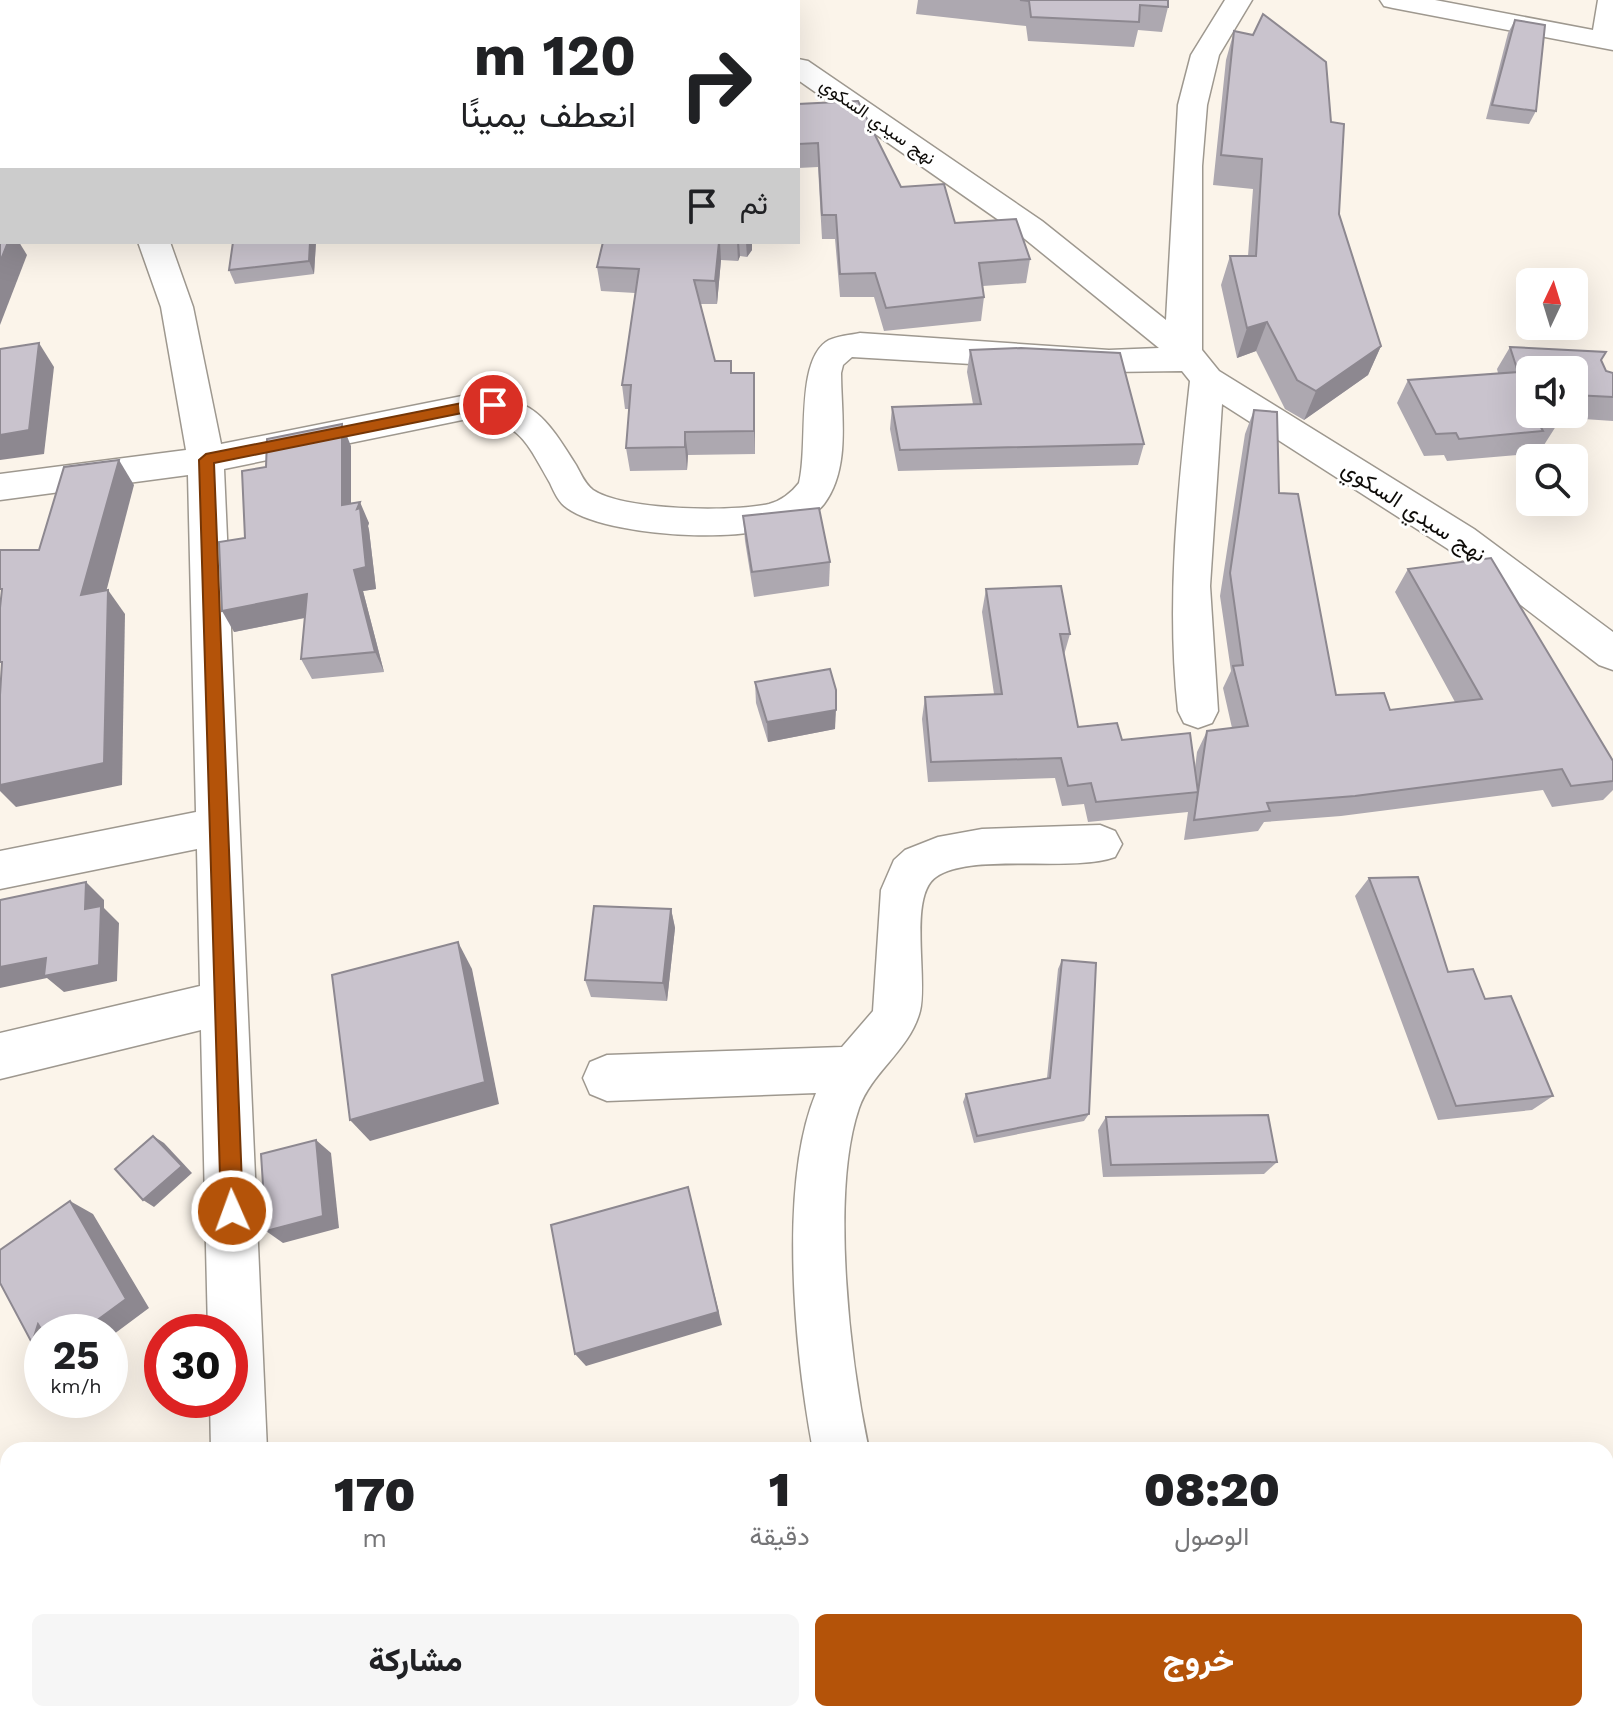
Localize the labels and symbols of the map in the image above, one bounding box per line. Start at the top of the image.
street label: نهج سيدي السكوي [813,73,940,173]
north arrow [1516,268,1588,340]
pin [459,371,527,439]
street label: نهج سيدي السكوي [1334,455,1491,572]
position arrow [190,1169,274,1253]
speed limit sign: 30 [144,1314,248,1418]

